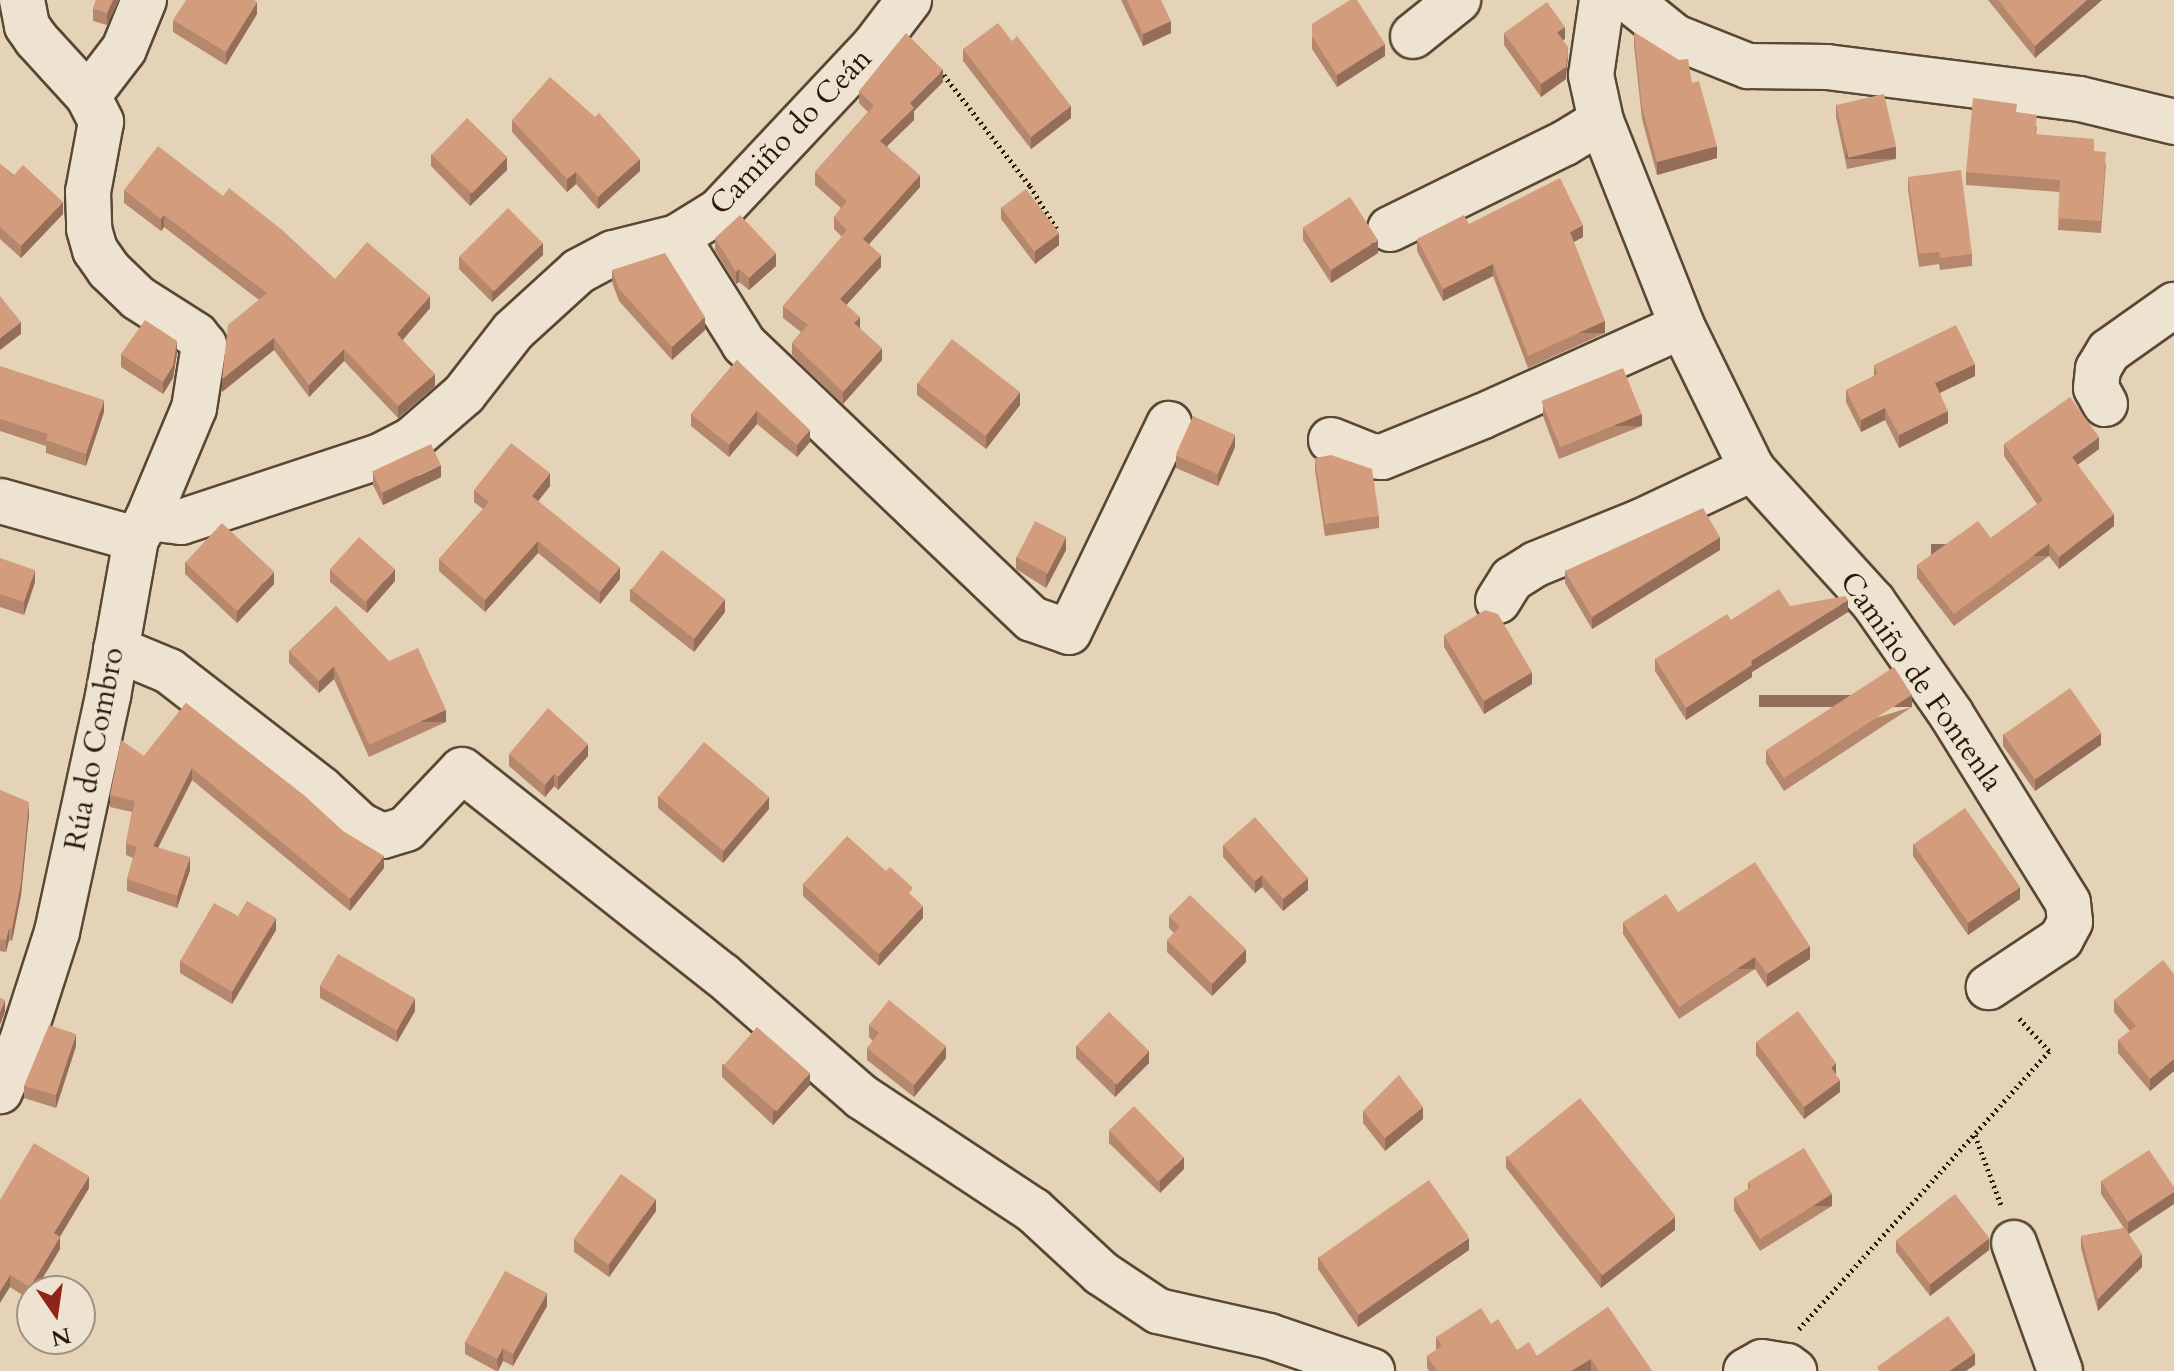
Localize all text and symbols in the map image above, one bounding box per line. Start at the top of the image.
street label: Camiño do Ceán [702,41,880,223]
street label: Camiño de Fontenla [1832,565,2010,799]
street label: Rúa do Combro [58,644,132,854]
north arrow [16,1275,96,1355]
text: N [48,1320,74,1353]

